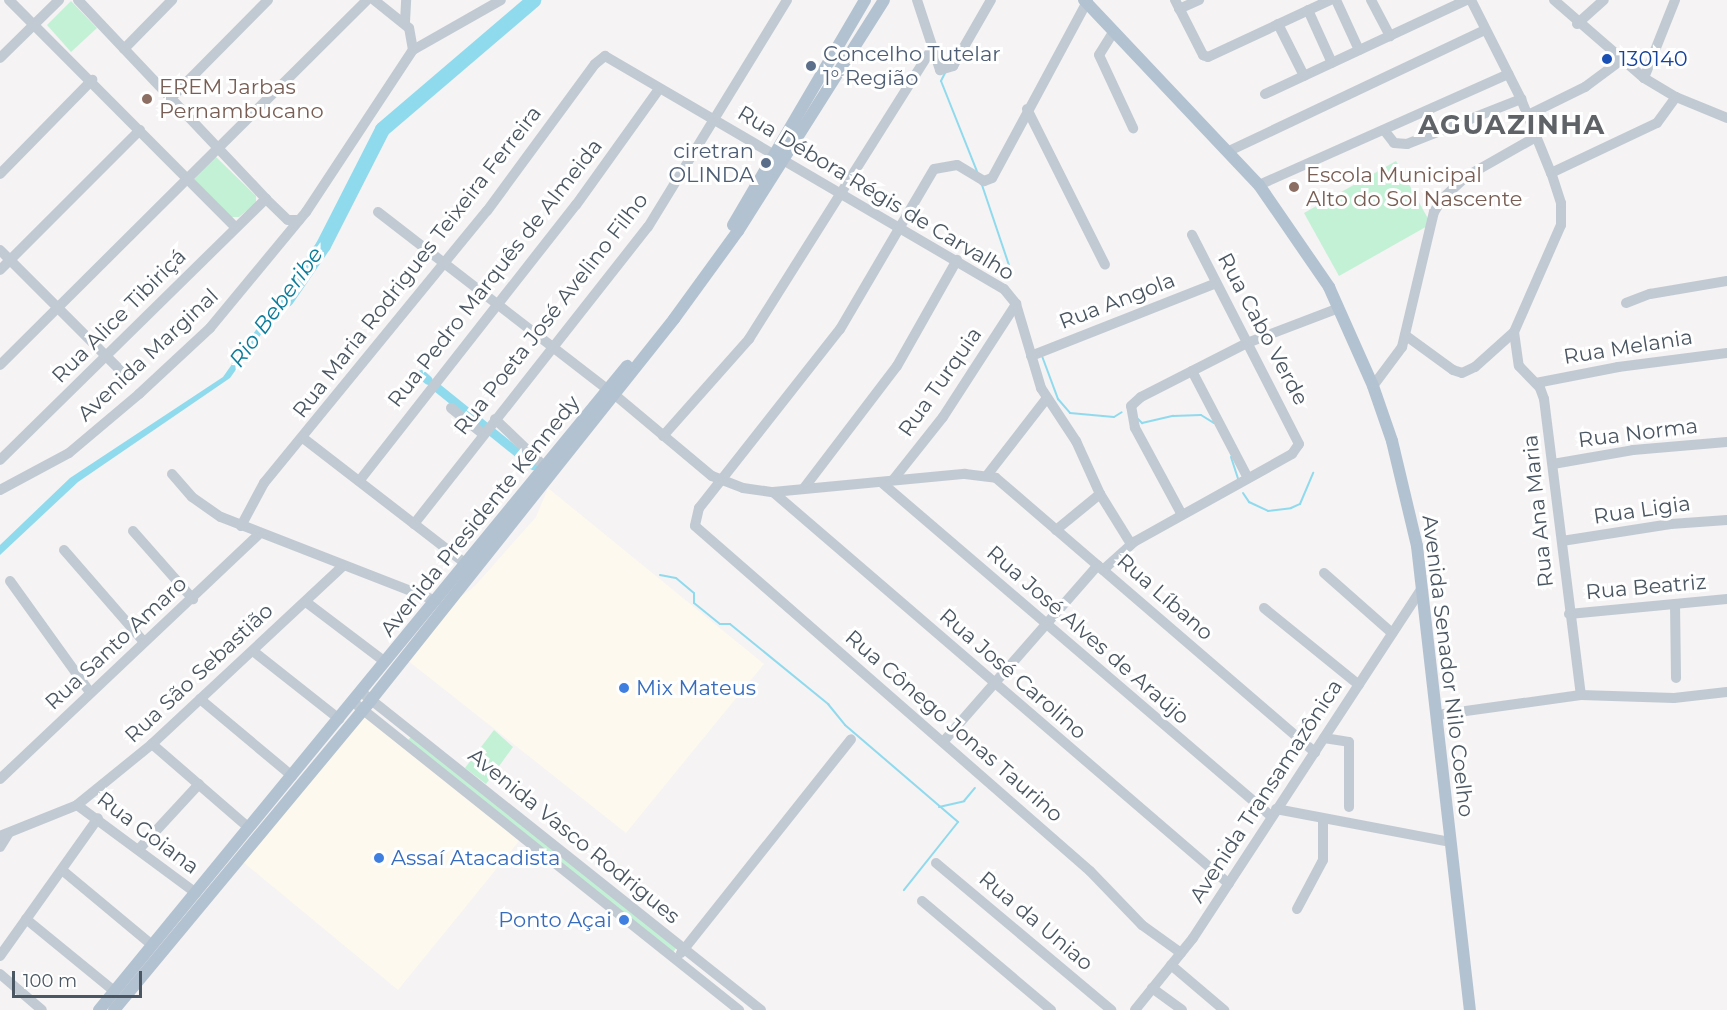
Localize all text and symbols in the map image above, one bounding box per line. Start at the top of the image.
place label: Concelho Tutelar 1° Região [823,41,1001,91]
place label: 130140 [1619,46,1688,72]
marker: 130140 [1600,52,1614,66]
marker: Concelho Tutelar 1° Região [804,59,818,73]
place label: EREM Jarbas Pernambucano [159,74,324,124]
marker: EREM Jarbas Pernambucano [140,92,154,106]
street label: Rua Débora Régis de Carvalho [733,100,1019,286]
street label: Rua Maria Rodrigues Teixeira Ferreira [287,101,547,423]
district label: AGUAZINHA [1418,109,1606,141]
street label: Rua Pedro Marquês de Almeida [382,134,608,412]
place label: ciretran OLINDA [668,138,754,188]
marker: ciretran OLINDA [759,156,773,170]
place label: Escola Municipal Alto do Sol Nascente [1306,162,1523,212]
marker: Escola Municipal Alto do Sol Nascente [1287,180,1301,194]
street label: Rua Poeta José Avelino Filho [449,188,653,440]
water label: Rio Beberibe [224,242,328,372]
street label: Rua Alice Tibiriçá [47,244,191,388]
street label: Rua Cabo Verde [1212,249,1314,409]
street label: Rua Angola [1056,267,1178,335]
street label: Avenida Marginal [72,283,224,427]
street label: Rua Turquia [893,323,987,441]
street label: Rua Melania [1562,324,1694,370]
street label: Avenida Presidente Kennedy [375,390,585,642]
street label: Rua Norma [1577,413,1699,453]
street label: Rua Ana Maria [1517,434,1559,588]
street label: Rua Ligia [1592,491,1692,529]
street label: Avenida Senador Nilo Coelho [1417,514,1479,818]
street label: Rua José Alves de Araújo [982,540,1194,730]
street label: Rua Líbano [1112,548,1218,646]
street label: Rua Beatriz [1585,569,1707,605]
street label: Rua Santo Amaro [40,571,192,715]
street label: Rua São Sebastião [120,598,278,748]
street label: Rua José Carolino [934,603,1092,745]
street label: Rua Cônego Jonas Taurino [840,625,1068,827]
place label: Mix Mateus [636,675,756,701]
street label: Avenida Transamazônica [1184,675,1348,907]
marker: Mix Mateus [617,681,631,695]
street label: Avenida Vasco Rodrigues [463,743,685,929]
street label: Rua Goiana [92,786,204,880]
place label: Assaí Atacadista [391,845,560,871]
marker: Assaí Atacadista [372,851,386,865]
street label: Rua da Uniao [974,866,1098,976]
place label: Ponto Açai [498,907,612,933]
marker: Ponto Açai [617,913,631,927]
scale bar [15,959,146,997]
text: 100 m [23,970,77,992]

